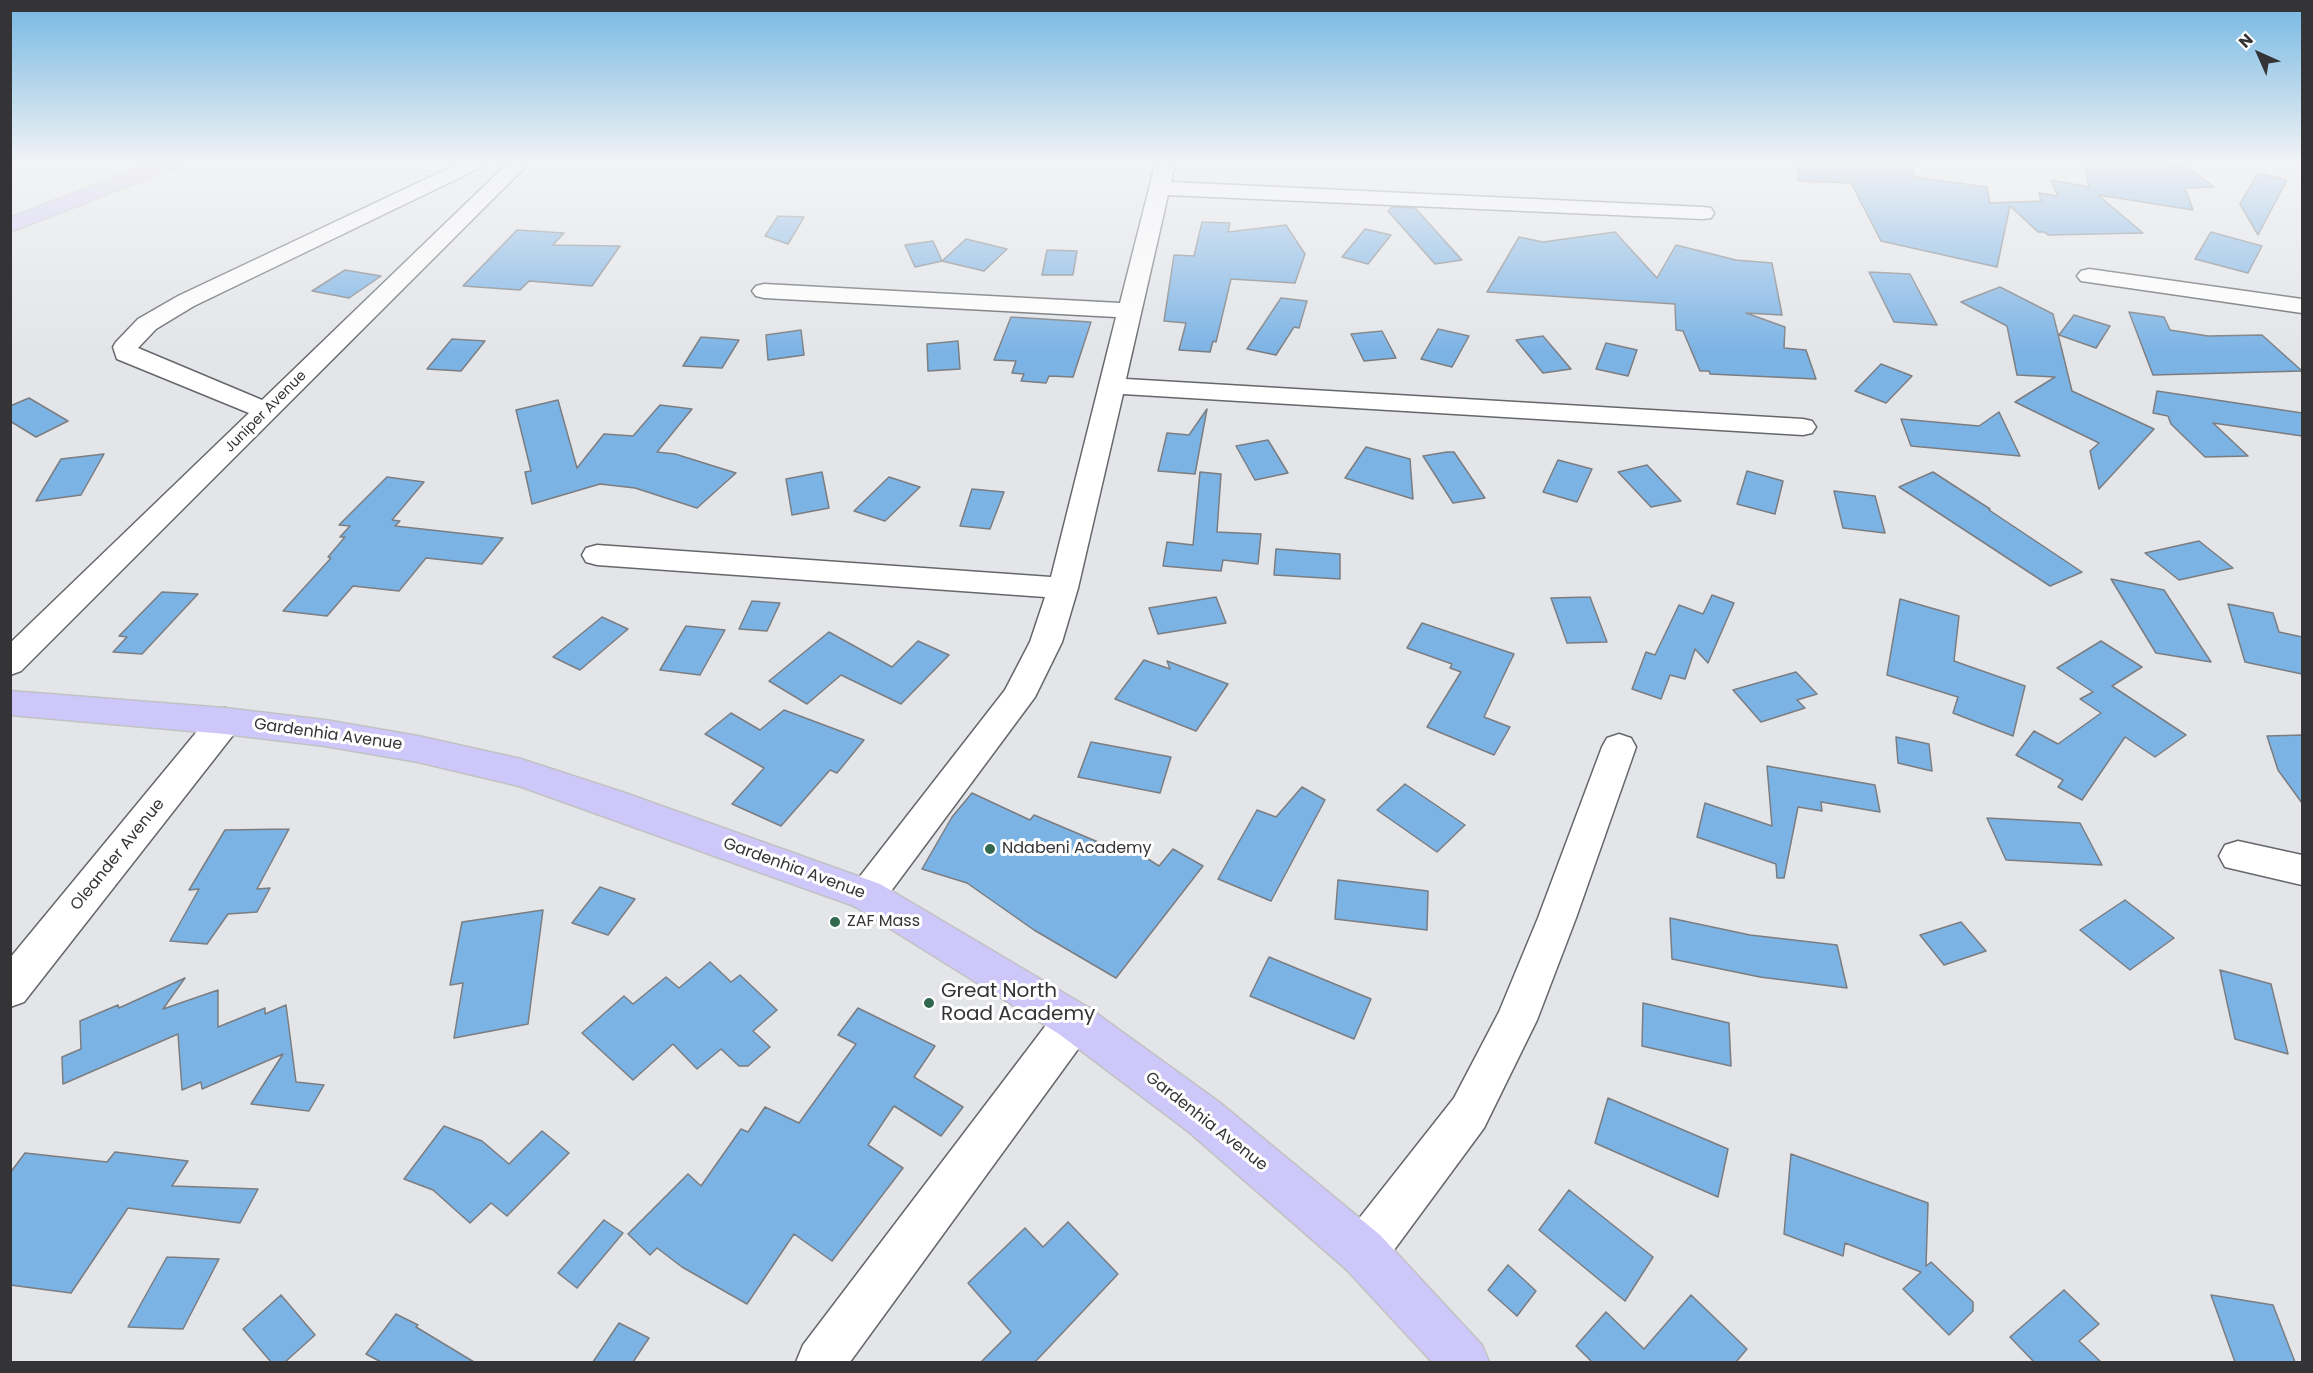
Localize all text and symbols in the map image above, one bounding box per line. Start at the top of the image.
north arrow [2229,24,2289,84]
text: N [2234,29,2258,53]
street label: Juniper Avenue [222,368,310,456]
street label: Gardenhia Avenue [253,715,403,755]
street label: Oleander Avenue [67,795,169,915]
street label: Gardenhia Avenue [720,834,868,904]
place label: Ndabeni Academy [1002,839,1152,859]
marker: Ndabeni Academy [983,842,997,856]
place label: ZAF Mass [847,912,920,932]
marker: ZAF Mass [828,915,842,929]
place label: Great North Road Academy [941,980,1095,1027]
marker: Great North Road Academy [922,996,936,1010]
street label: Gardenhia Avenue [1141,1068,1271,1176]

